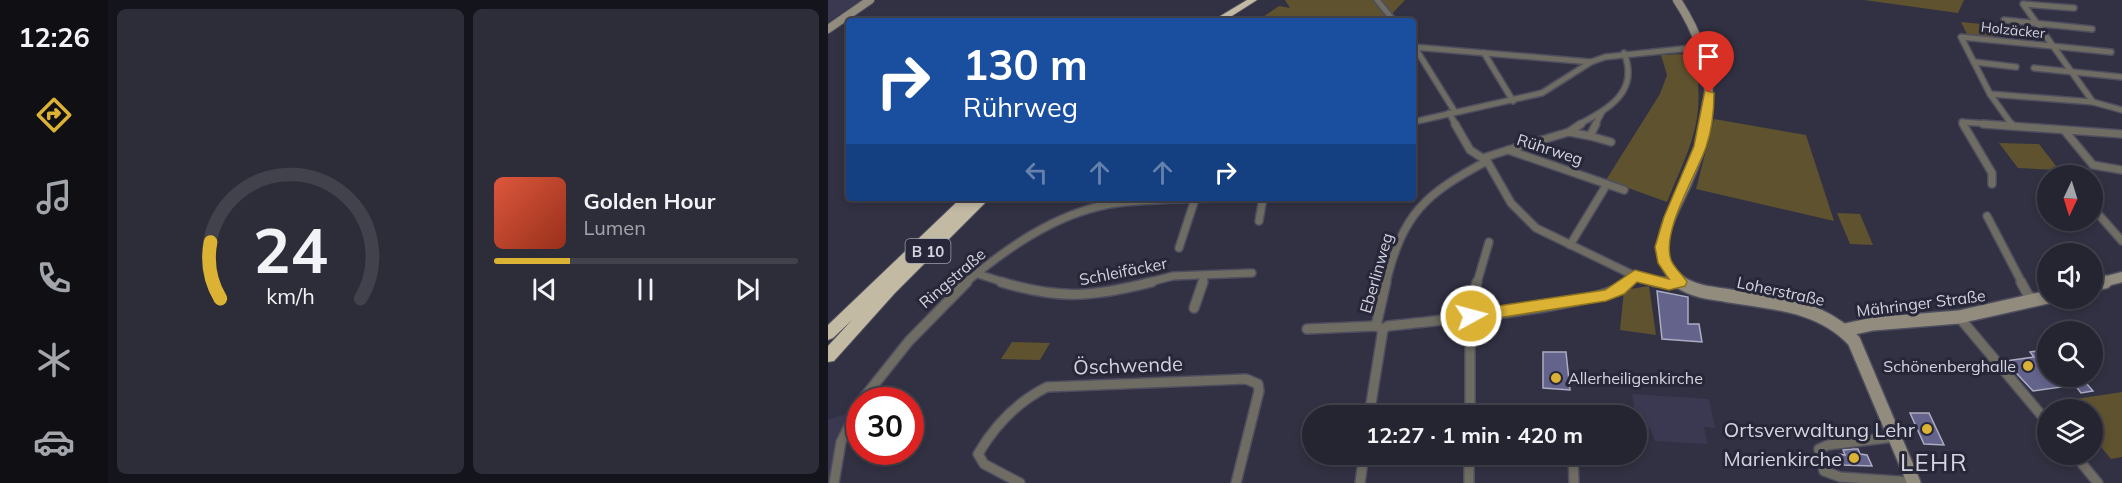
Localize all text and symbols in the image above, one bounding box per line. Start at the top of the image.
street label: Holzäcker [1980,18,2047,42]
text: 12:26 [18,20,90,54]
pin [1683,31,1734,93]
text: 130 m [963,38,1088,91]
icon: arrive [1692,40,1725,73]
icon: right [864,42,942,120]
text: Rührweg [963,90,1078,124]
icon: directions [33,94,75,136]
street label: Rührweg [1515,129,1585,169]
icon: left [1020,156,1053,189]
icon: ahead [1083,156,1116,189]
icon: ahead [1146,156,1179,189]
icon: right [1209,156,1242,189]
north arrow [2037,165,2103,231]
map controls [2037,165,2103,465]
icon: music [33,176,75,218]
text: Golden Hour [584,187,715,215]
text: 24 [253,210,328,289]
text: Lumen [584,215,646,240]
street label: Eberlinweg [1355,231,1397,315]
road number: B 10 [906,239,950,263]
button: sound [2037,243,2103,309]
street label: Ringstraße [915,244,989,312]
street label: Schleifäcker [1077,253,1169,289]
icon: phone [33,257,75,299]
street label: Loherstraße [1735,272,1827,310]
icon: previous [528,273,561,306]
icon: pause [629,273,662,306]
icon: next [731,273,764,306]
text: km/h [266,282,314,309]
position arrow [1439,284,1503,348]
street label: Mähringer Straße [1855,285,1987,321]
button: search [2037,321,2103,387]
icon: climate [33,339,75,381]
street label: Öschwende [1073,351,1183,379]
place label: Schönenberghalle [1883,356,2016,376]
marker: Schönenberghalle [2021,359,2035,373]
place label: Allerheiligenkirche [1568,368,1703,388]
marker: Allerheiligenkirche [1549,371,1563,385]
speed limit sign: 30 [846,387,924,465]
button: layers [2037,399,2103,465]
place label: Ortsverwaltung Lehr [1724,417,1916,442]
icon: car [33,421,75,463]
text: 12:27 · 1 min · 420 m [1366,421,1583,449]
marker: Ortsverwaltung Lehr [1920,422,1934,436]
place label: Marienkirche [1724,446,1842,471]
district label: LEHR [1900,447,1968,477]
marker: Marienkirche [1847,451,1861,465]

